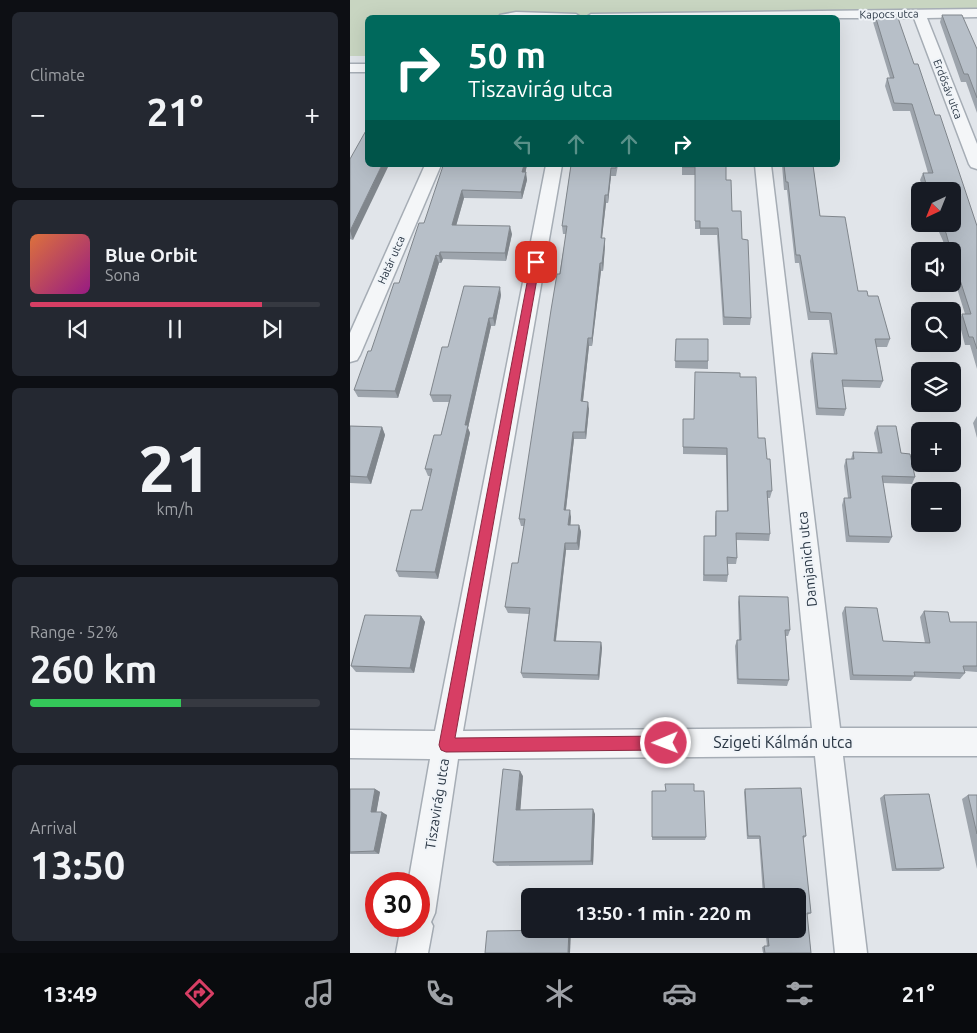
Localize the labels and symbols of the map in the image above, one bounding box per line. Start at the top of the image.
street label: Kapocs utca [859,7,919,21]
street label: Erdősáv utca [931,58,965,120]
north arrow [911,182,961,232]
street label: Határ utca [375,234,407,286]
pin [515,241,557,283]
street label: Damjanich utca [794,510,820,608]
position arrow [639,716,691,768]
street label: Szigeti Kálmán utca [713,733,853,751]
street label: Tiszavirág utca [422,757,452,851]
speed limit sign: 30 [365,872,430,937]

